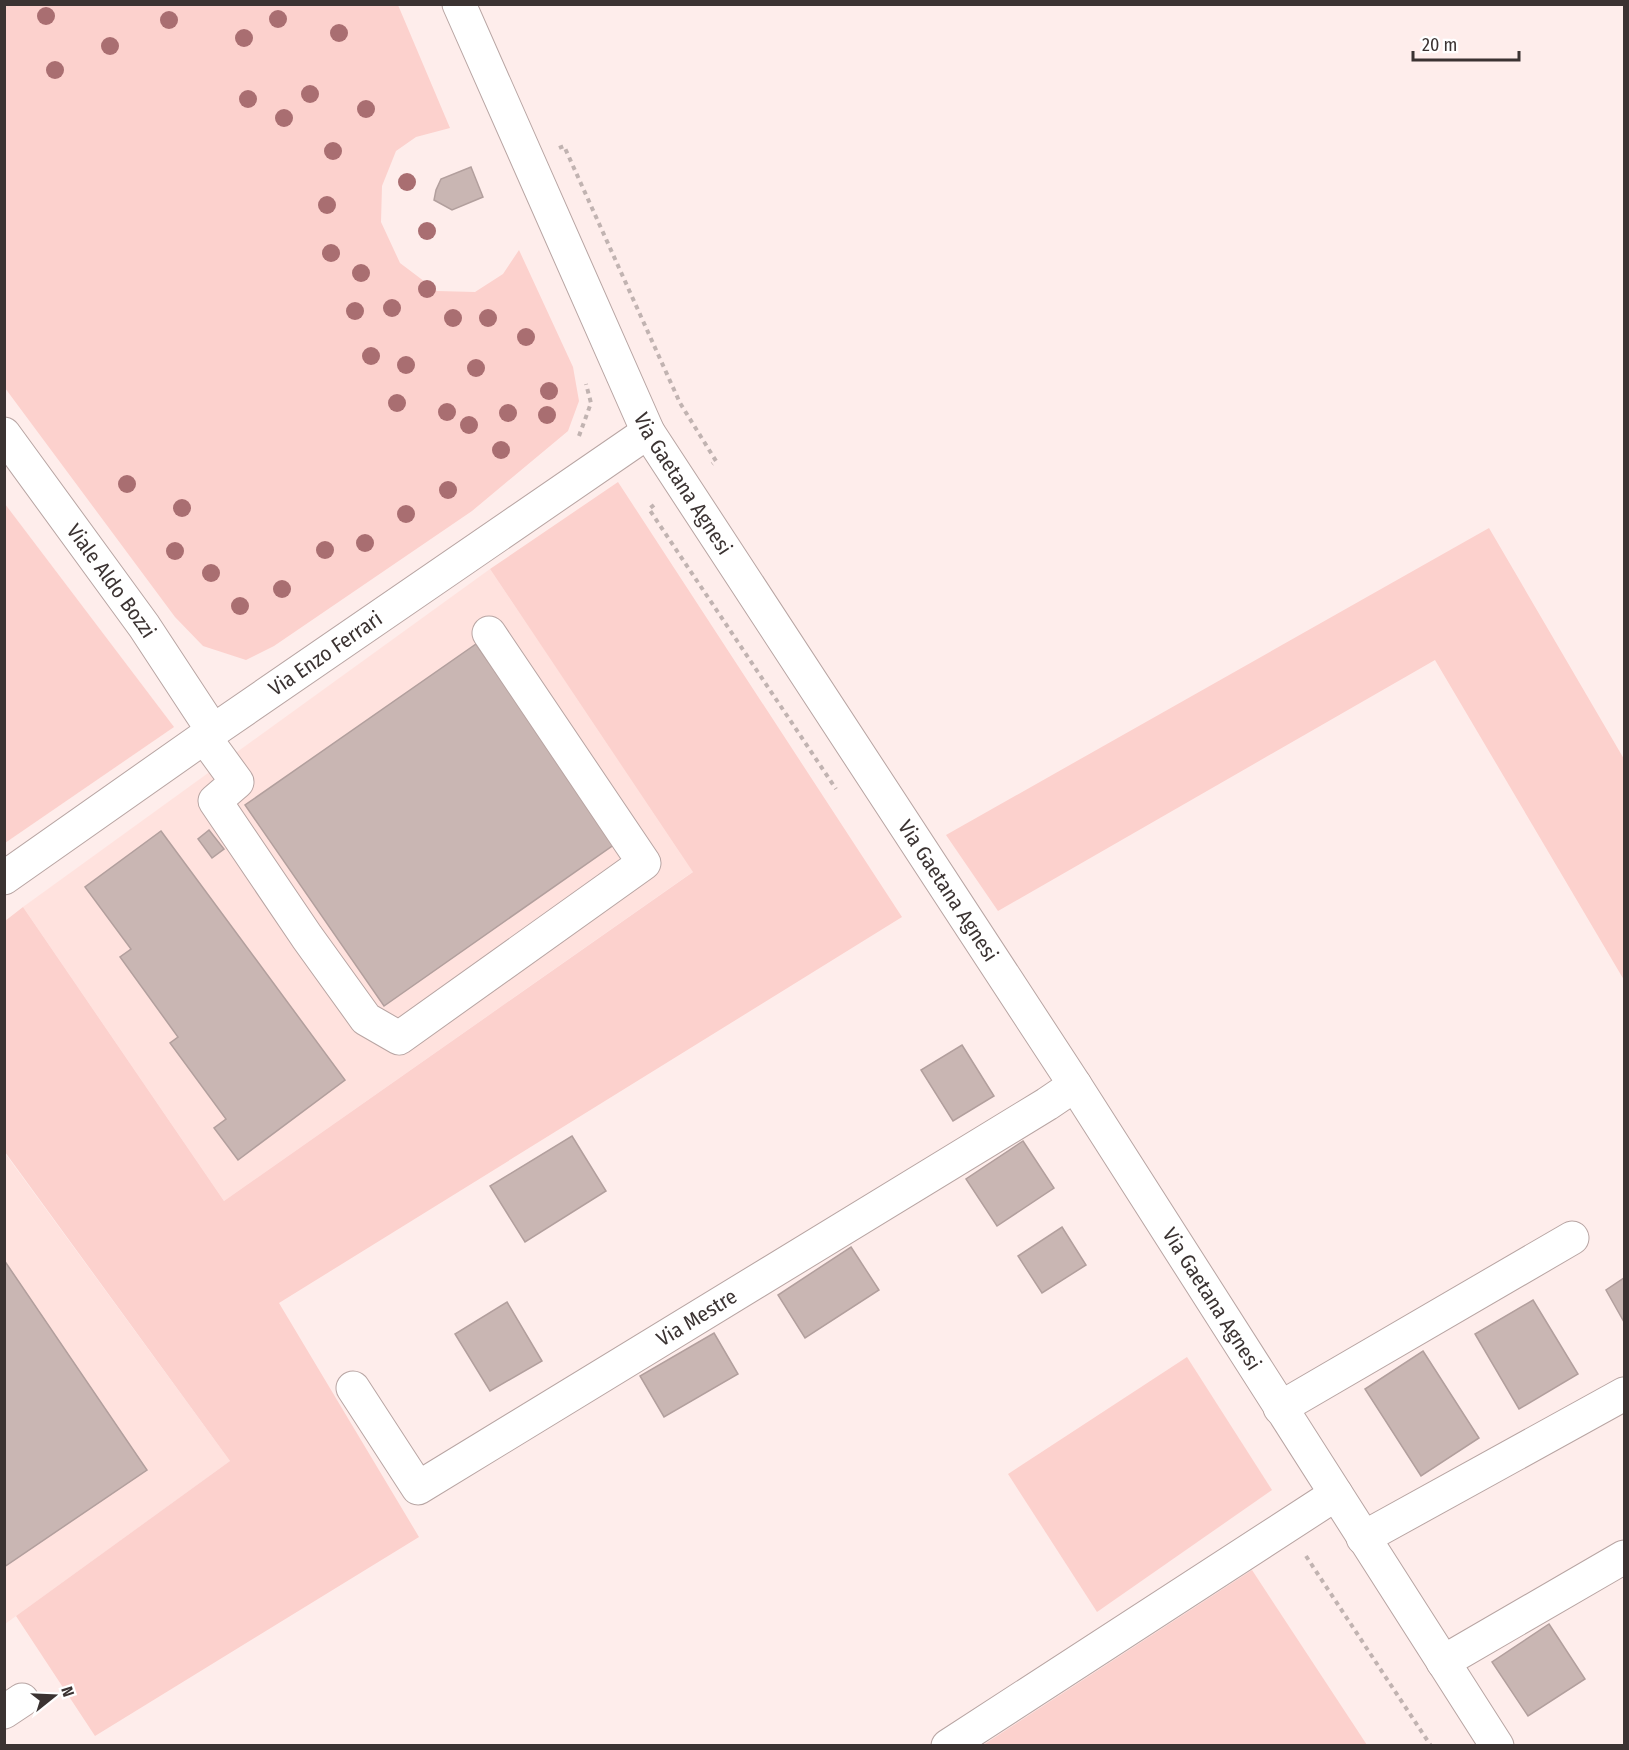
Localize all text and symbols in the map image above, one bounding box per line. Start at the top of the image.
scale bar [1413,24,1520,62]
text: 20 m [1422,34,1457,56]
street label: Via Gaetana Agnesi [628,409,738,560]
street label: Viale Aldo Bozzi [61,519,161,643]
street label: Via Enzo Ferrari [264,606,387,702]
street label: Via Gaetana Agnesi [892,815,1004,966]
street label: Via Gaetana Agnesi [1157,1223,1267,1375]
street label: Via Mestre [652,1283,742,1352]
north arrow [24,1666,84,1726]
text: N [57,1684,78,1699]

